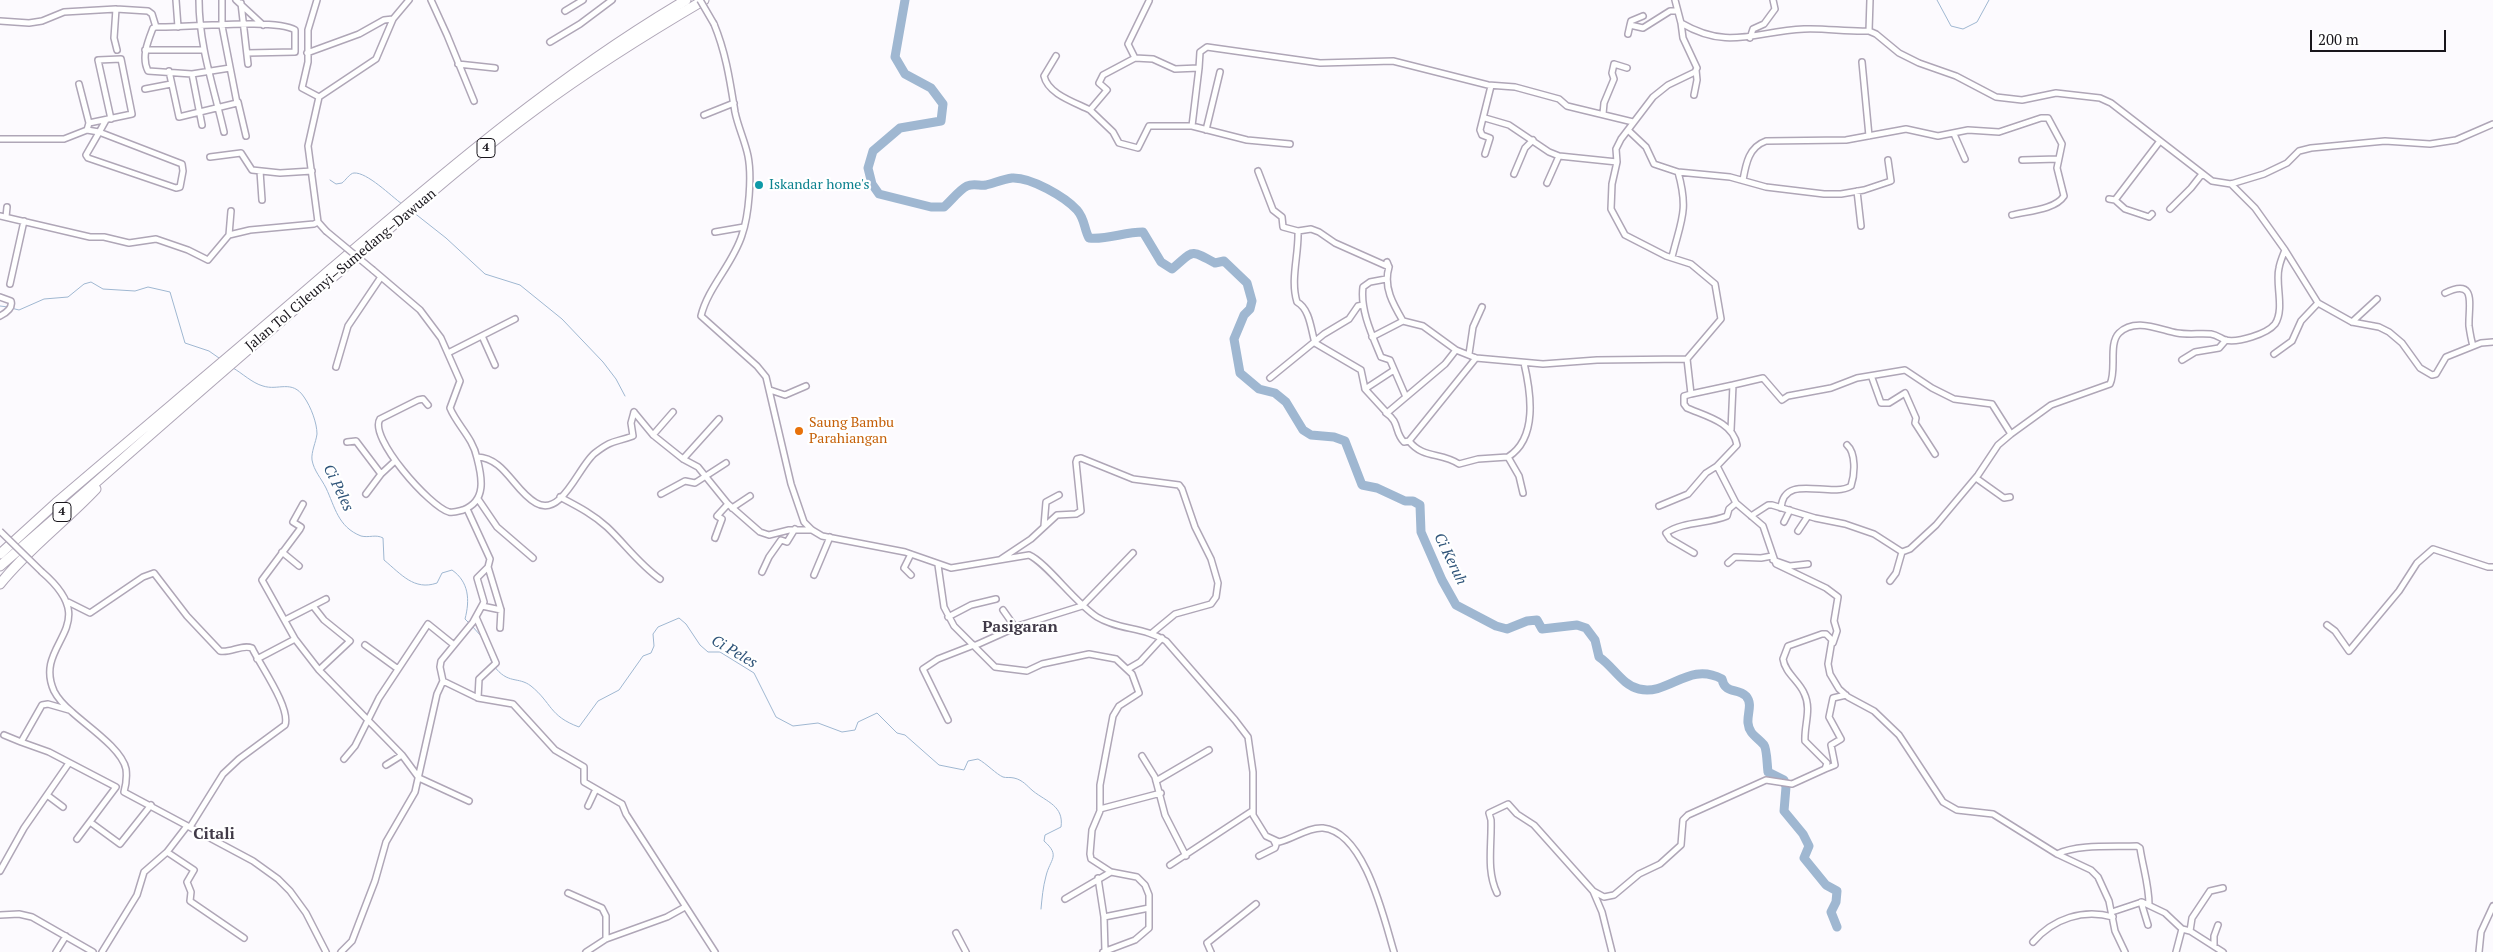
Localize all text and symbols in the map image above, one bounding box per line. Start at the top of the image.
scale bar [2313,20,2449,52]
text: 200 m [2318,29,2359,49]
road number: 4 [477,138,495,158]
place label: Iskandar home's [769,177,870,193]
marker: Iskandar home's [753,179,765,191]
street label: Jalan Tol Cileunyi–Sumedang–Dawuan [242,185,440,355]
place label: Saung Bambu Parahiangan [809,415,894,448]
marker: Saung Bambu Parahiangan [793,425,805,437]
water label: Ci Peles [319,462,357,514]
road number: 4 [53,502,71,522]
water label: Ci Keruh [1430,530,1470,588]
district label: Pasigaran [982,617,1058,637]
water label: Ci Peles [708,632,760,672]
district label: Citali [193,824,235,844]

